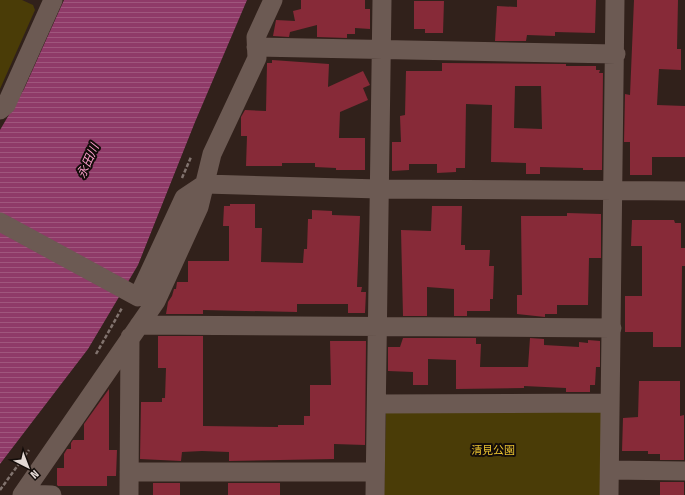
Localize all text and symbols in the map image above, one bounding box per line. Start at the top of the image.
water label: 永田川 [74,140,103,180]
park label: 清見公園 [471,444,515,457]
north arrow [8,447,48,487]
text: N [28,467,41,481]

